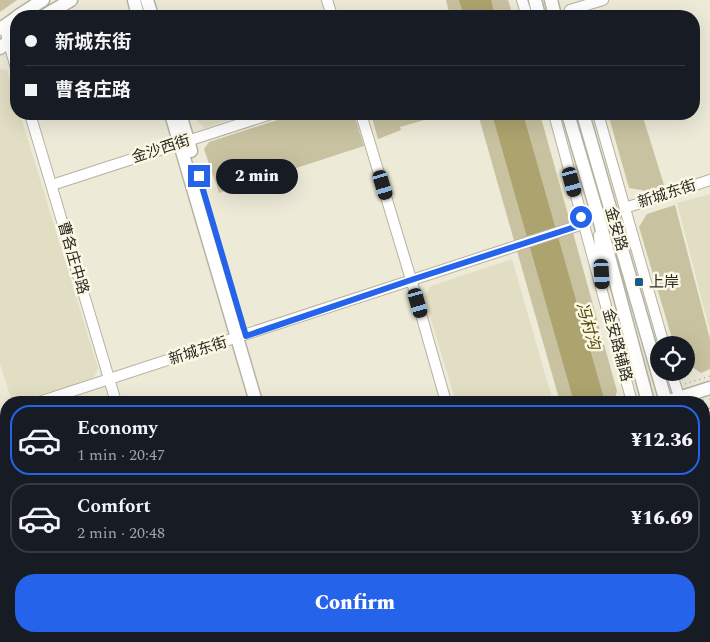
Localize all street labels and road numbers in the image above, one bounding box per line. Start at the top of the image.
street label: 金沙西街 [129,129,193,169]
street label: 新城东街 [635,174,699,214]
street label: 金安路 [599,204,633,254]
street label: 曹各庄中路 [52,219,94,297]
street label: 金安路辅路 [596,306,638,384]
street label: 新城东街 [166,331,230,371]

